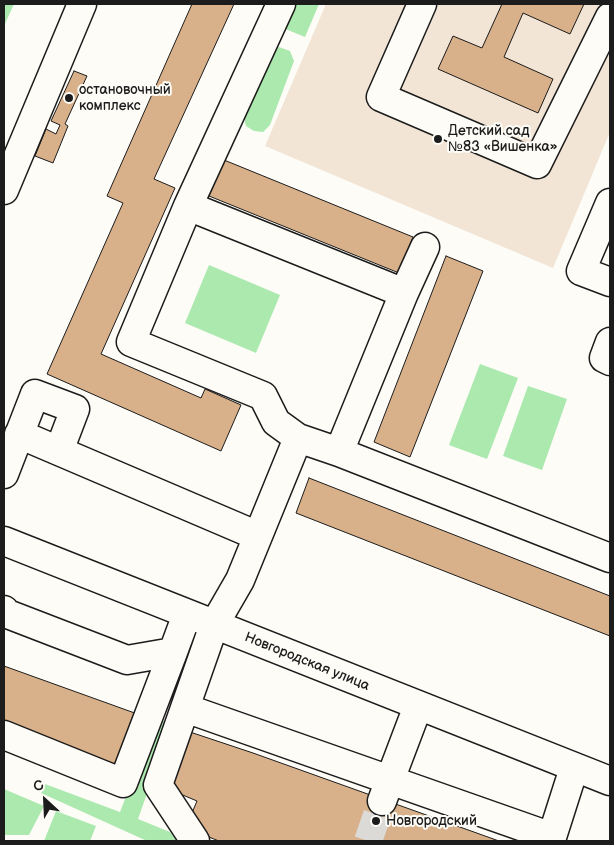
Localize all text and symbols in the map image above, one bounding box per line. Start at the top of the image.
place label: остановочный комплекс [79,82,171,114]
marker: остановочный комплекс [63,92,75,104]
place label: Детский сад №83 «Вишенка» [448,123,557,156]
marker: Детский сад №83 «Вишенка» [432,133,444,145]
street label: Новгородская улица [242,629,372,695]
north arrow [20,775,70,825]
text: С [30,776,46,796]
place label: Новгородский [386,813,477,829]
marker: Новгородский [370,815,382,827]

